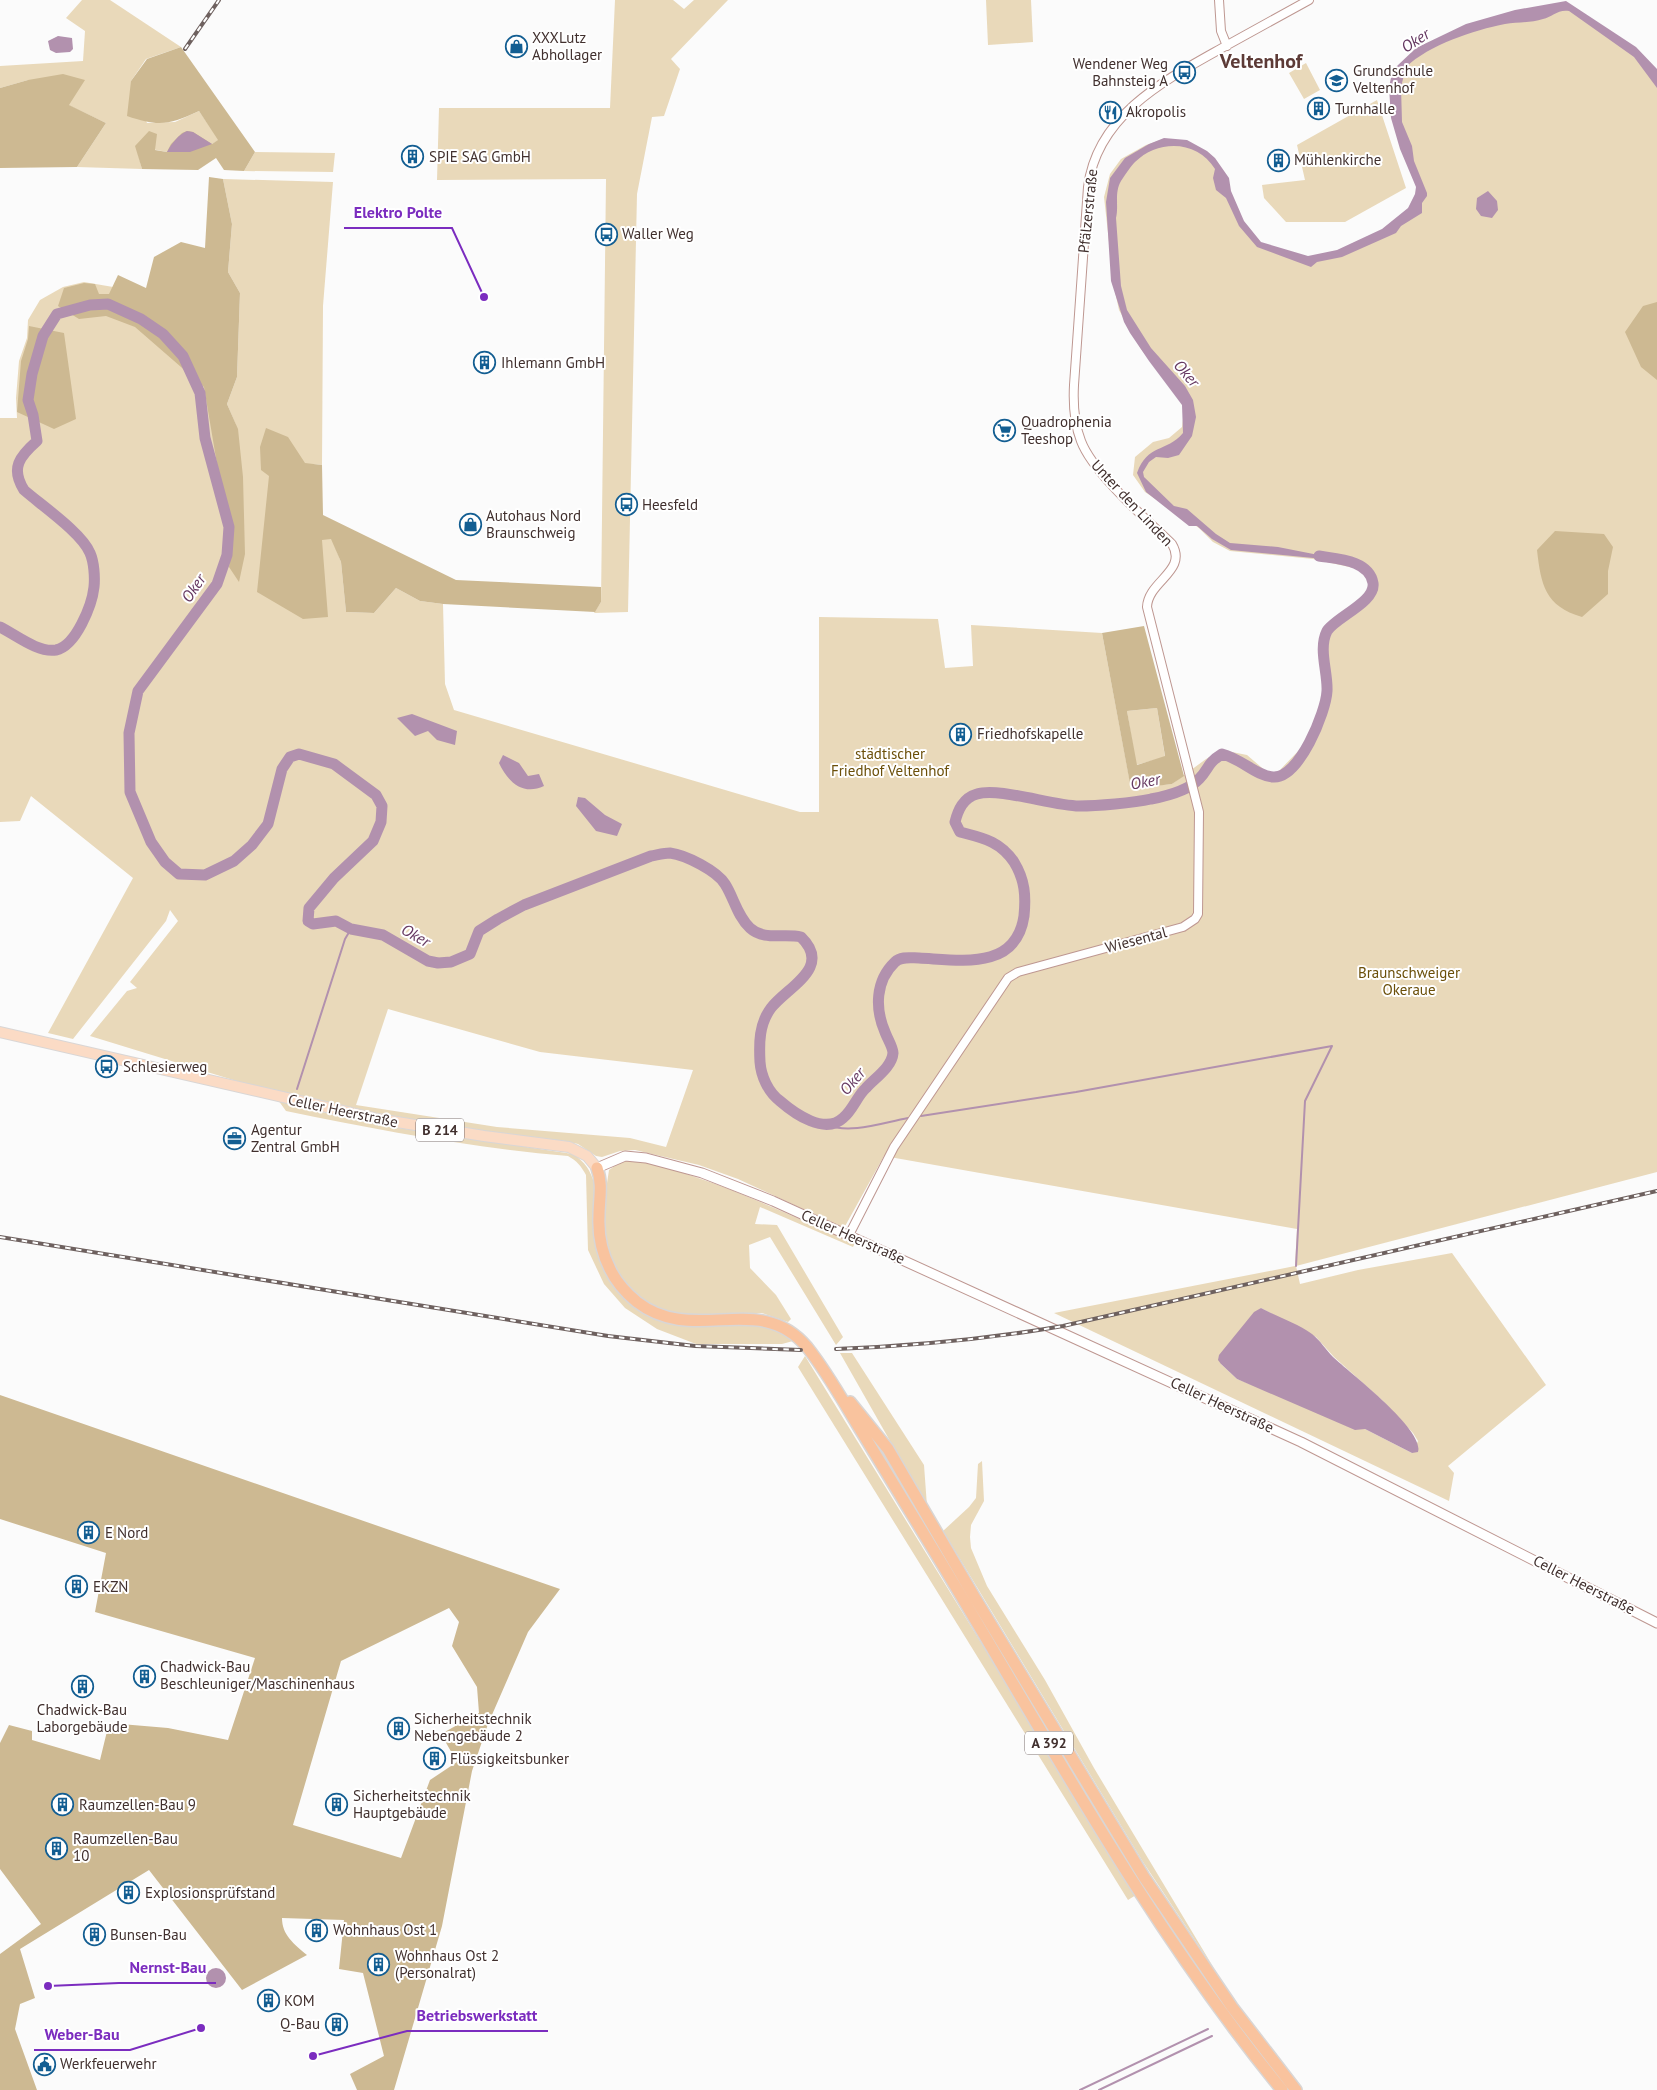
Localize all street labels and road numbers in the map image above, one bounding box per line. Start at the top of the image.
street label: Pfälzerstraße [1074,168,1101,254]
street label: Unter den Linden [1087,455,1177,550]
street label: Wiesental [1103,922,1169,957]
street label: Celler Heerstraße [286,1090,400,1131]
road number: B 214 [416,1118,464,1142]
street label: Celler Heerstraße [798,1205,908,1268]
street label: Celler Heerstraße [1168,1372,1277,1437]
street label: Celler Heerstraße [1530,1551,1638,1618]
road number: A 392 [1025,1732,1073,1755]

